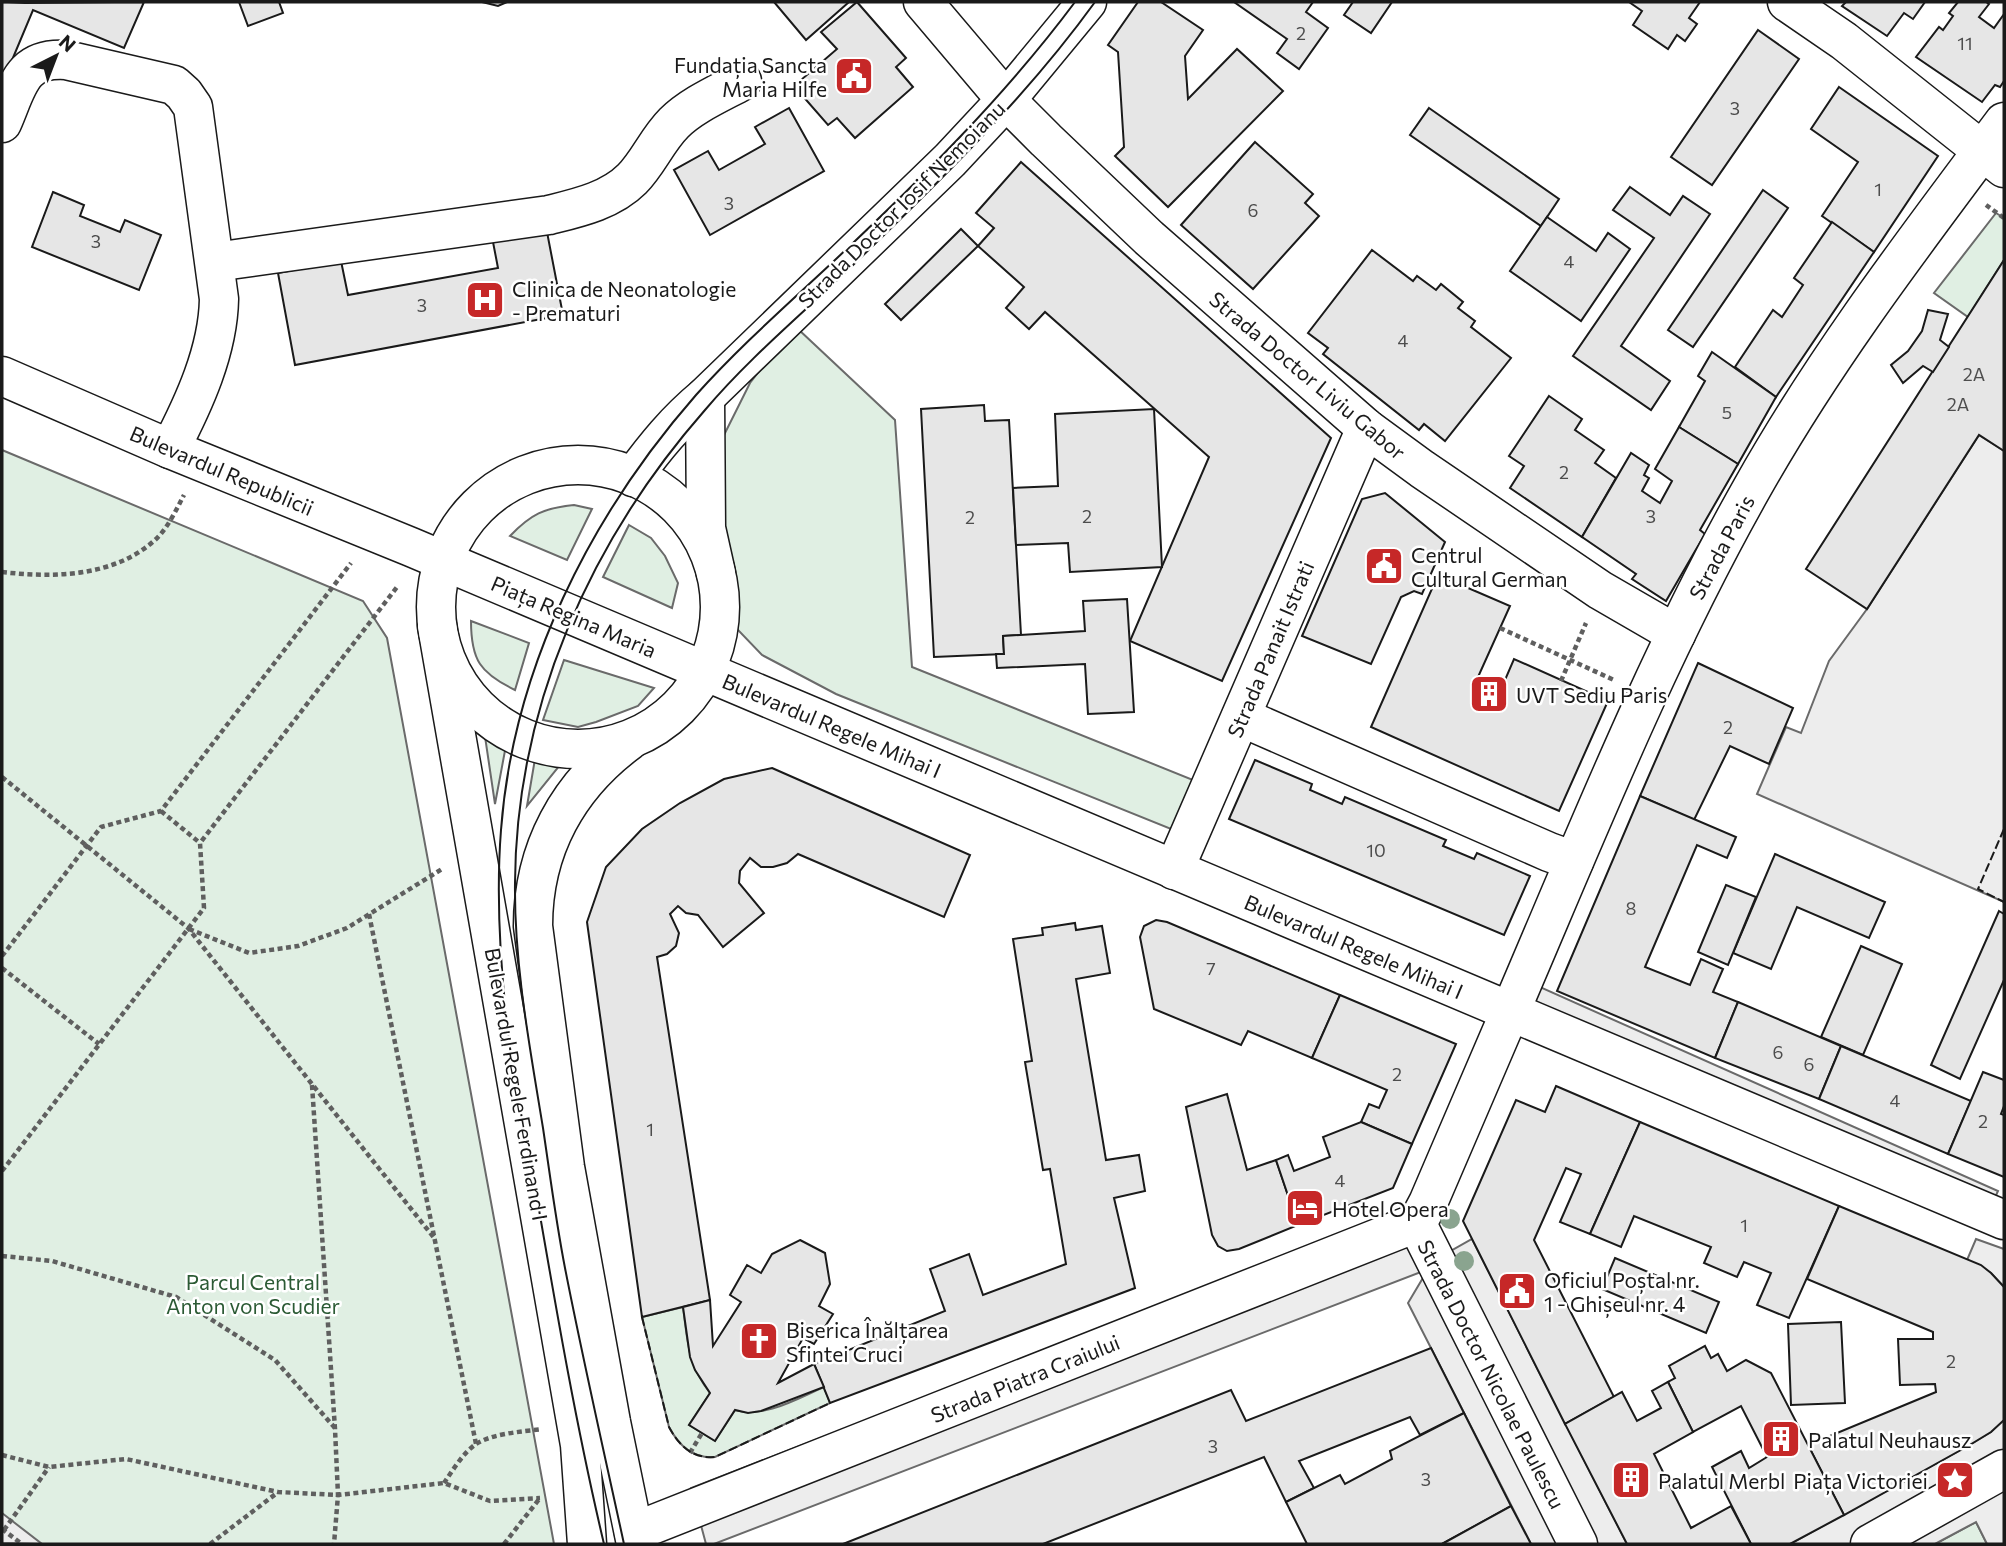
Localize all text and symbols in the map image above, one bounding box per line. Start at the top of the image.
north arrow [21,21,91,91]
house number: 2 [1296,22,1306,44]
text: N [55,30,81,56]
house number: 11 [1957,32,1973,54]
place label: Fundația Sancta Maria Hilfe [674,52,827,101]
public building icon: Fundația Sancta Maria Hilfe [833,55,875,97]
street label: Strada Doctor Iosif Nemoianu [792,95,1010,313]
house number: 3 [1730,97,1740,119]
house number: 1 [1874,178,1882,200]
house number: 3 [724,192,734,214]
house number: 6 [1248,199,1258,221]
house number: 3 [91,230,101,252]
house number: 4 [1564,250,1575,272]
place label: Clinica de Neonatologie - Prematuri [512,276,736,325]
hospital icon: Clinica de Neonatologie - Prematuri [464,279,506,321]
street label: Strada Doctor Liviu Gabor [1205,286,1411,464]
house number: 3 [417,294,427,316]
house number: 4 [1398,329,1409,351]
house number: 2A [1963,363,1985,385]
house number: 2A [1947,393,1969,415]
house number: 5 [1722,401,1732,423]
street label: Bulevardul Republicii [126,420,318,520]
house number: 2 [1559,461,1569,483]
street label: Strada Paris [1683,491,1759,603]
house number: 2 [1082,505,1092,527]
house number: 3 [1646,505,1656,527]
house number: 2 [965,506,975,528]
place label: Centrul Cultural German [1411,542,1568,591]
public building icon: Centrul Cultural German [1363,545,1405,587]
street label: Strada Panait Istrati [1221,557,1319,741]
street label: Piața Regina Maria [487,570,660,664]
street label: Bulevardul Regele Mihai I [719,668,945,782]
building icon: UVT Sediu Paris [1468,673,1510,715]
place label: UVT Sediu Paris [1516,682,1667,707]
house number: 2 [1723,716,1733,738]
house number: 10 [1366,839,1386,861]
street label: Bulevardul Regele Mihai I [1241,889,1467,1003]
house number: 8 [1626,897,1637,919]
street label: Bulevardul Regele Ferdinand I [481,946,553,1222]
house number: 7 [1206,957,1216,979]
house number: 6 [1773,1041,1783,1063]
house number: 6 [1804,1053,1814,1075]
house number: 2 [1392,1063,1402,1085]
house number: 4 [1890,1089,1901,1111]
house number: 2 [1978,1110,1988,1132]
house number: 1 [646,1118,654,1140]
house number: 4 [1335,1169,1346,1191]
hotel icon: Hotel Opera [1284,1187,1326,1229]
place label: Hotel Opera [1332,1196,1449,1221]
house number: 1 [1740,1214,1748,1236]
street label: Strada Doctor Nicolae Paulescu [1413,1235,1571,1513]
place label: Oficiul Poștal nr. 1 - Ghișeul nr. 4 [1544,1267,1700,1318]
park label: Parcul Central Anton von Scudier [166,1269,340,1318]
public building icon: Oficiul Poștal nr. 1 - Ghișeul nr. 4 [1496,1270,1538,1312]
place label: Biserica Înălțarea Sfintei Cruci [786,1317,949,1366]
church icon: Biserica Înălțarea Sfintei Cruci [738,1320,780,1362]
street label: Strada Piatra Craiului [927,1329,1123,1427]
house number: 2 [1946,1350,1956,1372]
building icon: Palatul Neuhausz [1760,1418,1802,1460]
place label: Palatul Neuhausz [1808,1427,1972,1452]
house number: 3 [1208,1435,1218,1457]
building icon: Palatul Merbl [1610,1459,1652,1501]
place icon: Piața Victoriei [1934,1459,1976,1501]
house number: 3 [1421,1468,1431,1490]
place label: Palatul Merbl [1658,1468,1785,1493]
place label: Piața Victoriei [1793,1468,1928,1495]

